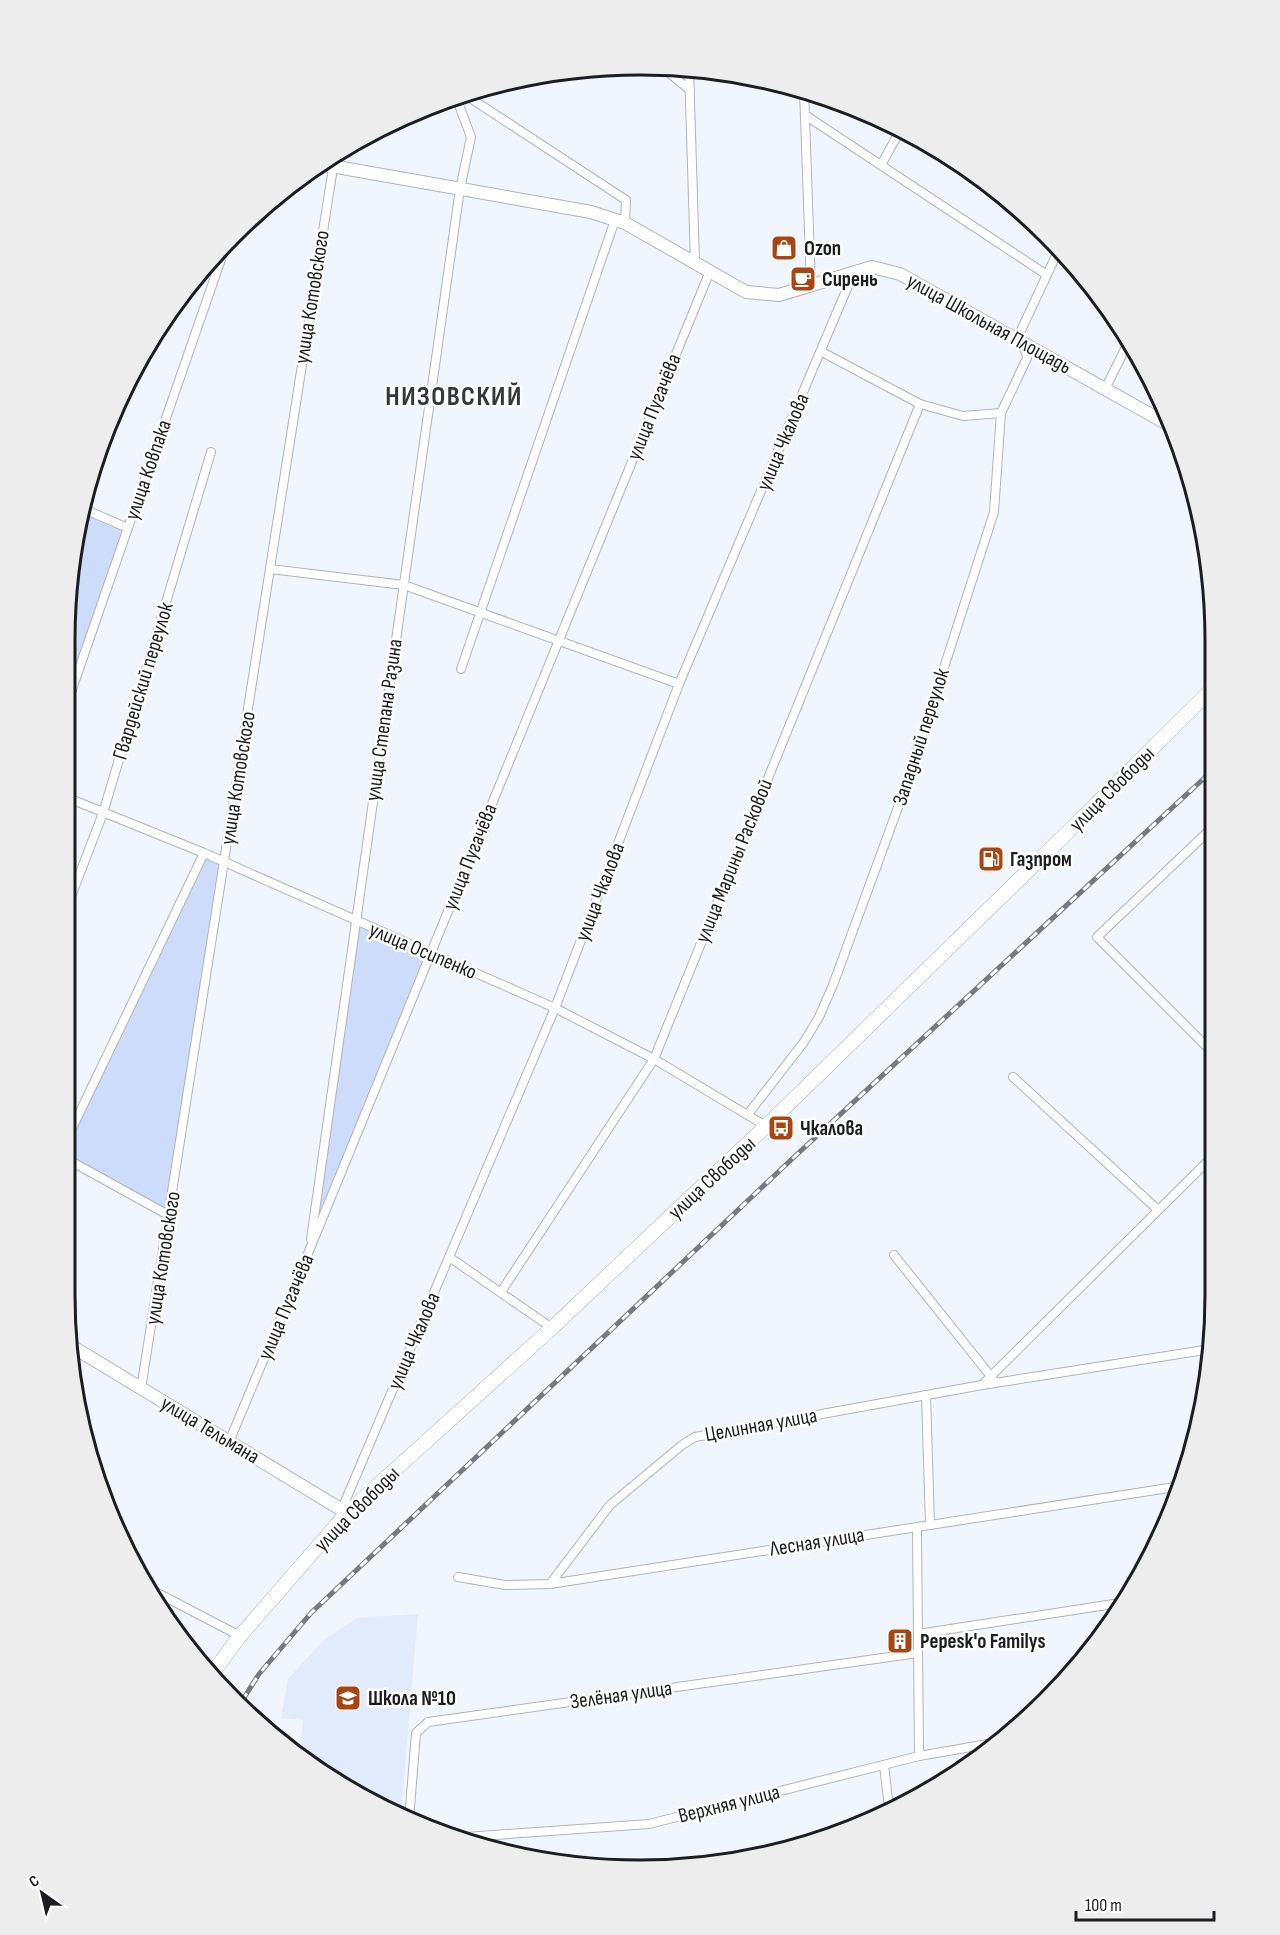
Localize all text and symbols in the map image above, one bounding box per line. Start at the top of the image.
street label: улица Котовского [289,229,335,365]
shop icon: Ozon [769,233,799,263]
place label: Ozon [804,236,841,261]
cafe icon: Сирень [788,264,818,294]
place label: Сирень [822,267,878,292]
street label: улица Школьная Площадь [902,268,1076,380]
street label: улица Пугачёва [621,350,687,464]
district label: НИЗОВСКИЙ [385,381,523,413]
street label: улица Чкалова [751,390,815,494]
street label: улица Ковпака [119,417,177,523]
street label: Гвардейский переулок [107,599,179,763]
street label: улица Степана Разина [360,637,408,803]
street label: Западный переулок [887,665,955,809]
street label: улица Котовского [215,710,261,846]
street label: улица Свободы [1064,741,1160,837]
street label: улица Марины Расковой [690,776,778,946]
street label: улица Пугачёва [437,800,503,914]
street label: улица Чкалова [570,839,630,945]
fuel station icon: Газпром [976,844,1006,874]
place label: Газпром [1010,847,1072,872]
street label: улица Осипенко [365,917,481,985]
bus stop icon: Чкалова [766,1113,796,1143]
place label: Чкалова [800,1116,863,1141]
street label: улица Свободы [663,1131,761,1225]
street label: улица Котовского [140,1190,186,1326]
street label: улица Пугачёва [253,1250,319,1364]
street label: улица Чкалова [382,1289,446,1393]
street label: улица Тельмана [156,1391,264,1469]
street label: Целинная улица [703,1403,819,1447]
street label: улица Свободы [309,1461,405,1557]
street label: Лесная улица [767,1522,866,1562]
building icon: Pepesk'o Familys [885,1626,915,1656]
place label: Pepesk'o Familys [920,1629,1046,1654]
street label: Зелёная улица [568,1675,674,1715]
school or university icon: Школа №10 [333,1683,363,1713]
place label: Школа №10 [368,1686,456,1711]
street label: Верхняя улица [676,1779,782,1829]
north arrow [12,1863,72,1923]
text: С [26,1872,43,1892]
scale bar [1076,1884,1214,1922]
text: 100 m [1085,1895,1122,1916]

